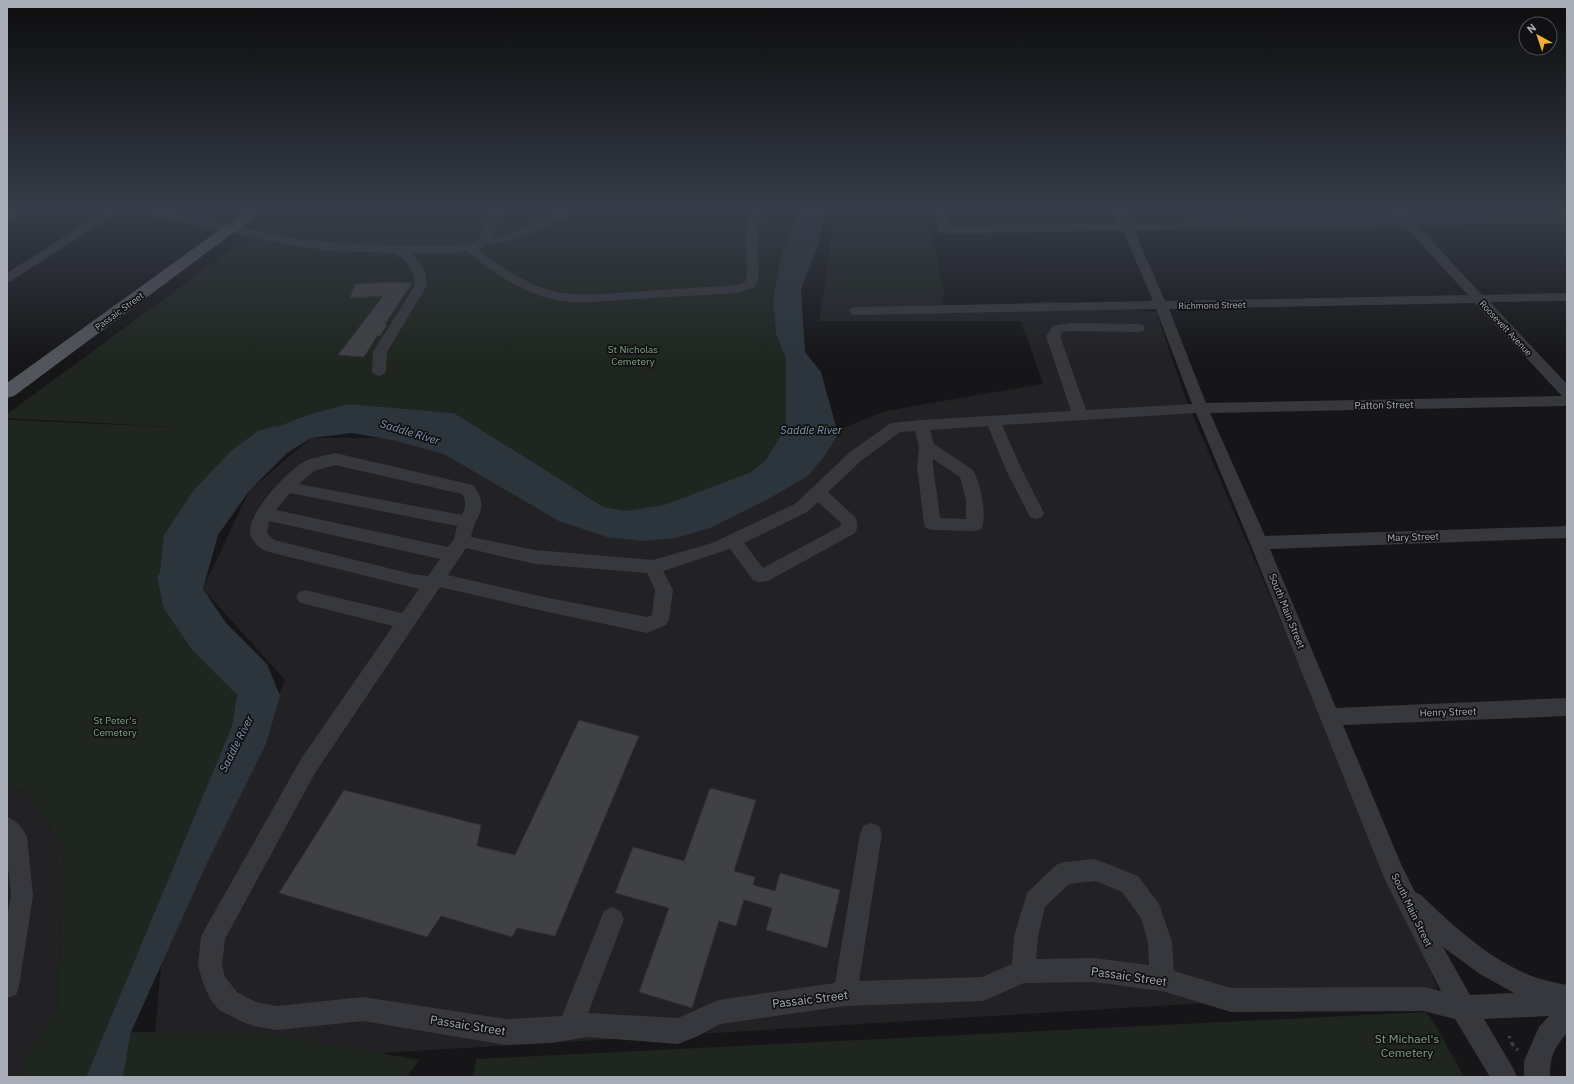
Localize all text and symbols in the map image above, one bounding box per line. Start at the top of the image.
north arrow [1518,16,1558,56]
text: N [1524,20,1539,36]
street label: Passaic Street [93,290,145,332]
street label: Roosevelt Avenue [1477,298,1535,358]
street label: Richmond Street [1178,299,1246,311]
park label: St Nicholas Cemetery [608,343,658,368]
street label: Patton Street [1354,398,1414,412]
water label: Saddle River [379,416,442,448]
water label: Saddle River [780,423,843,437]
street label: Mary Street [1387,530,1440,544]
street label: South Main Street [1266,571,1308,651]
street label: Henry Street [1419,704,1477,719]
water label: Saddle River [216,713,257,774]
park label: St Peter's Cemetery [93,714,137,739]
street label: South Main Street [1389,871,1436,949]
street label: Passaic Street [1090,963,1168,989]
street label: Passaic Street [771,987,849,1011]
street label: Passaic Street [429,1012,507,1038]
park label: St Michael's Cemetery [1375,1031,1439,1060]

